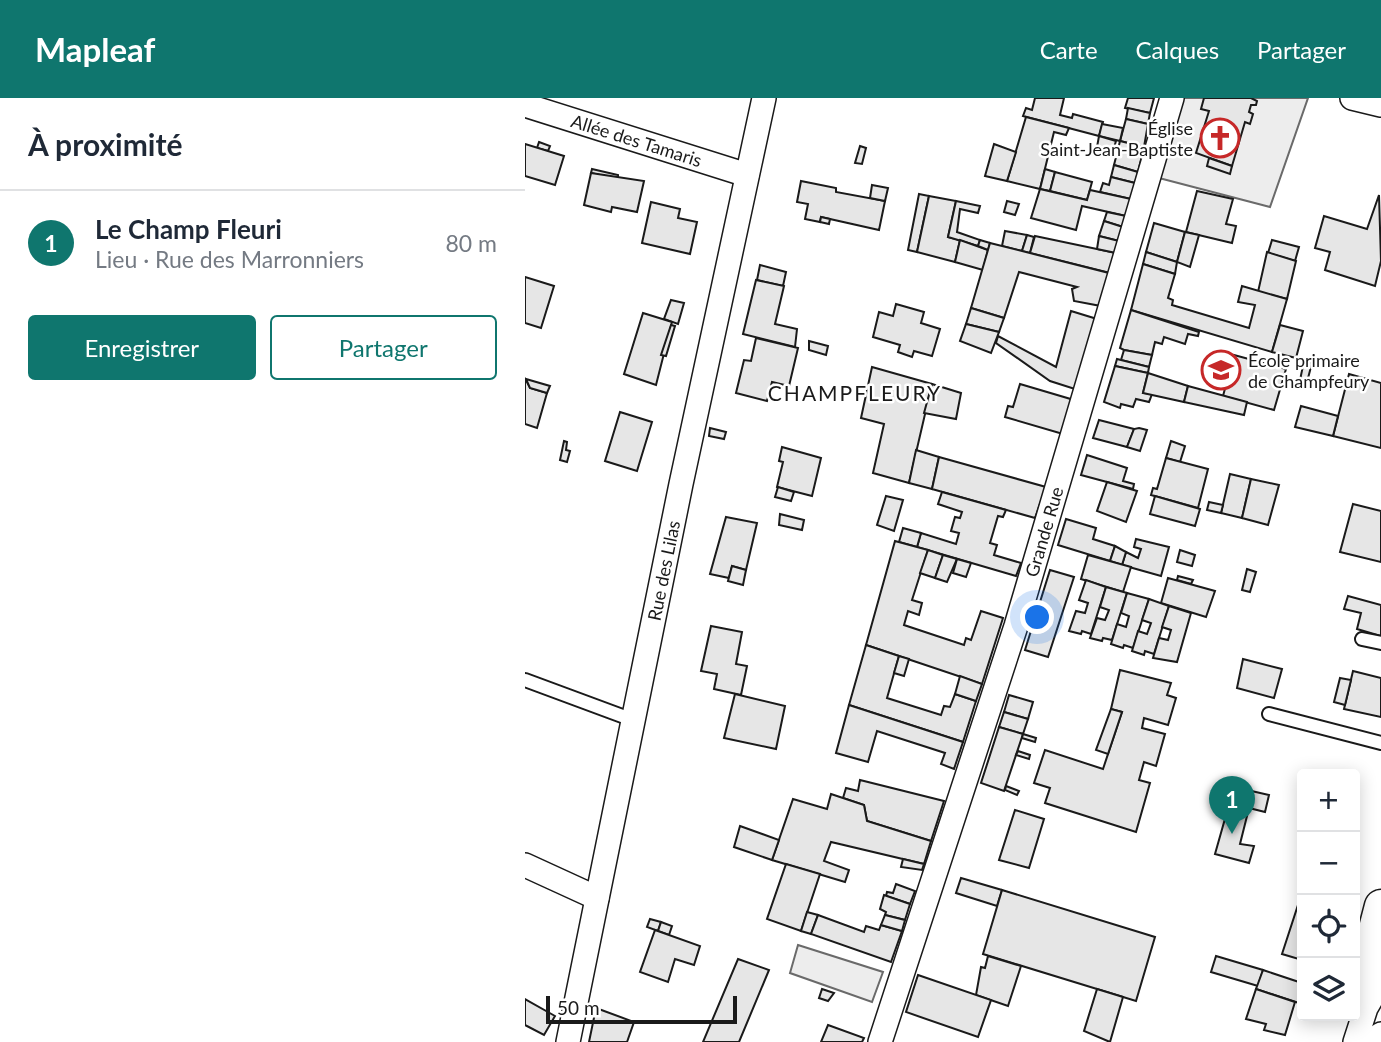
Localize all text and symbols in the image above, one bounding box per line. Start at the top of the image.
text: Mapleaf [35,29,155,69]
text: Carte [1040,35,1098,64]
text: Calques [1136,35,1219,64]
text: Partager [1257,35,1346,64]
street label: Allée des Tamaris [569,109,705,171]
place label: Église Saint-Jean-Baptiste [1040,117,1193,160]
church icon: Église Saint-Jean-Baptiste [1199,117,1241,159]
text: À proximité [28,126,183,162]
text: Le Champ Fleuri [95,213,282,245]
text: 1 [44,229,58,257]
text: 80 m [446,229,497,257]
text: Lieu · Rue des Marronniers [95,245,364,273]
button: Enregistrer [28,315,256,380]
button: Partager [270,315,497,380]
school or university icon: École primaire de Champfeury [1200,349,1242,391]
place label: École primaire de Champfeury [1248,349,1370,392]
district label: CHAMPFLEURY [768,380,942,405]
street label: Grande Rue [1020,484,1068,579]
street label: Rue des Lilas [643,518,684,623]
your location [1020,600,1054,634]
map controls [1297,769,1360,1021]
button: + [1297,769,1360,832]
pin: 1 [1209,776,1255,834]
button: − [1297,832,1360,895]
button: locate [1297,895,1360,958]
button: layers [1297,958,1360,1021]
scale bar [546,993,737,1025]
text: 50 m [557,996,600,1019]

